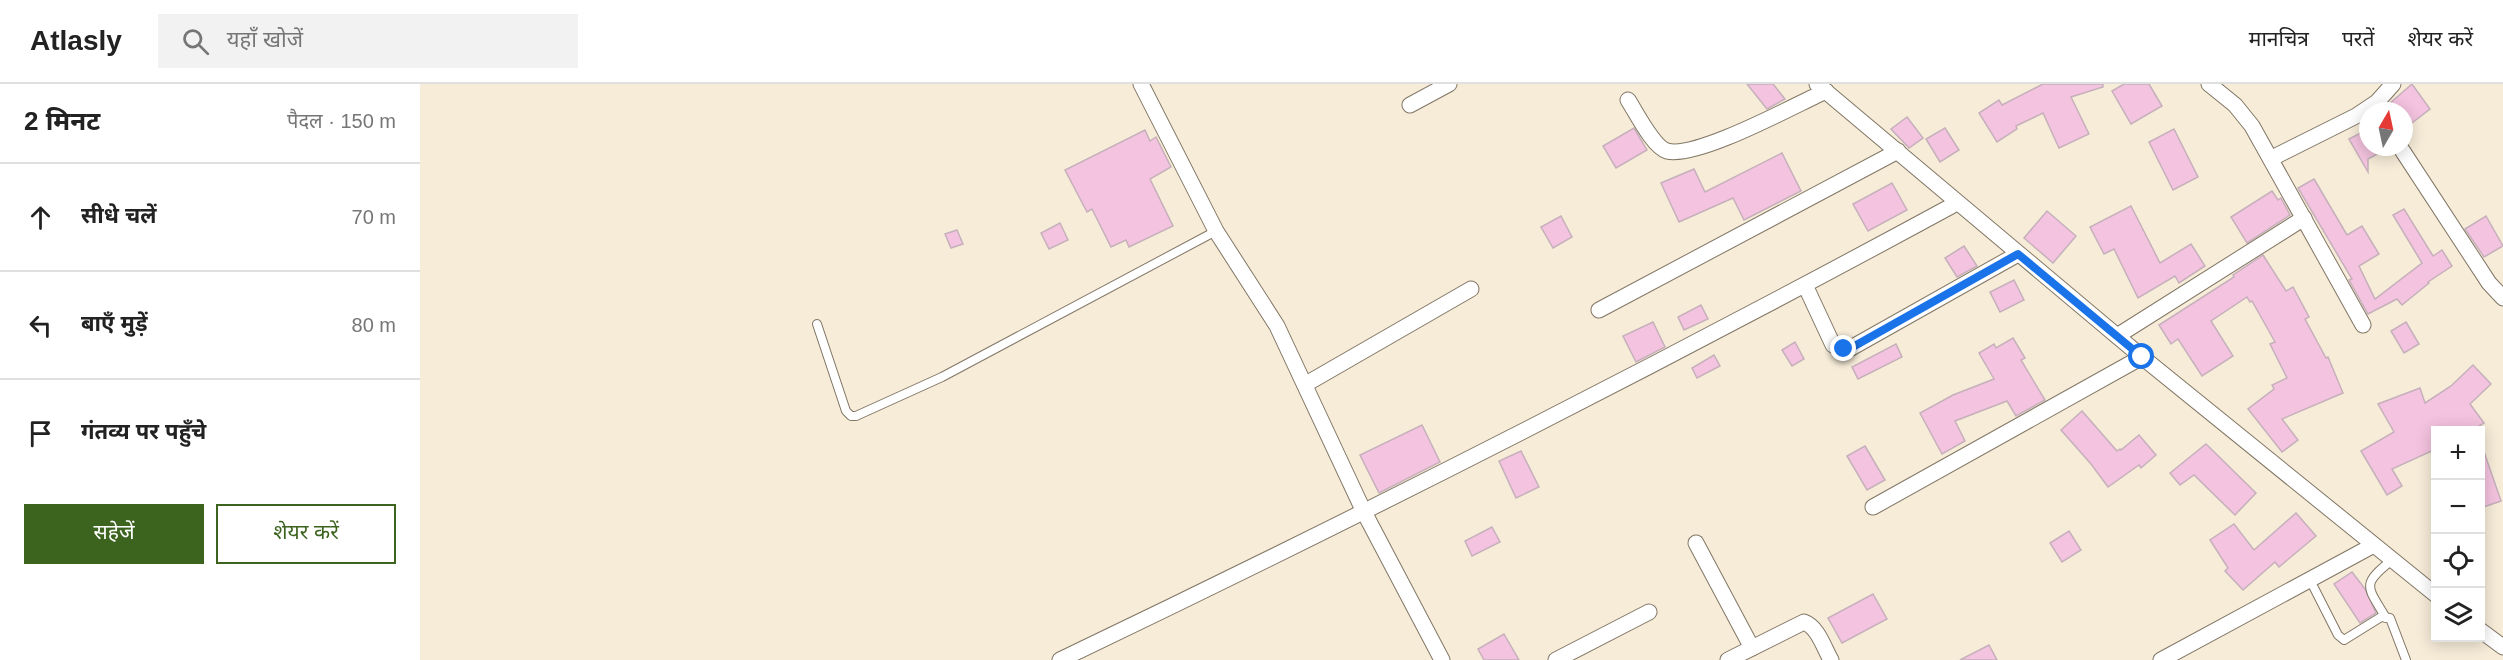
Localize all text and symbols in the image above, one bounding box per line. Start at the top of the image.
search box [158,14,578,68]
text: Atlasly [30,25,122,56]
icon: search [179,25,212,58]
text: यहाँ खोजें [227,27,303,52]
text: मानचित्र [2249,27,2309,50]
text: परतें [2342,27,2374,50]
text: शेयर करें [2407,27,2473,50]
north arrow [2359,102,2413,156]
text: 2 मिनट [24,106,100,136]
text: पैदल · 150 m [287,110,396,132]
icon: ahead [24,201,57,234]
text: सीधे चलें [81,203,156,228]
text: 70 m [352,206,396,228]
icon: left [24,309,57,342]
text: बाएँ मुड़ें [81,311,147,336]
text: 80 m [352,314,396,336]
route end [1830,335,1856,361]
route start [2128,343,2154,369]
icon: arrive [24,417,57,450]
text: गंतव्य पर पहुँचे [81,419,206,444]
map controls [2431,426,2485,642]
button: + [2431,426,2485,480]
button: − [2431,480,2485,534]
button: सहेजें [24,504,204,564]
button: शेयर करें [216,504,396,564]
button: locate [2431,534,2485,588]
button: layers [2431,588,2485,642]

